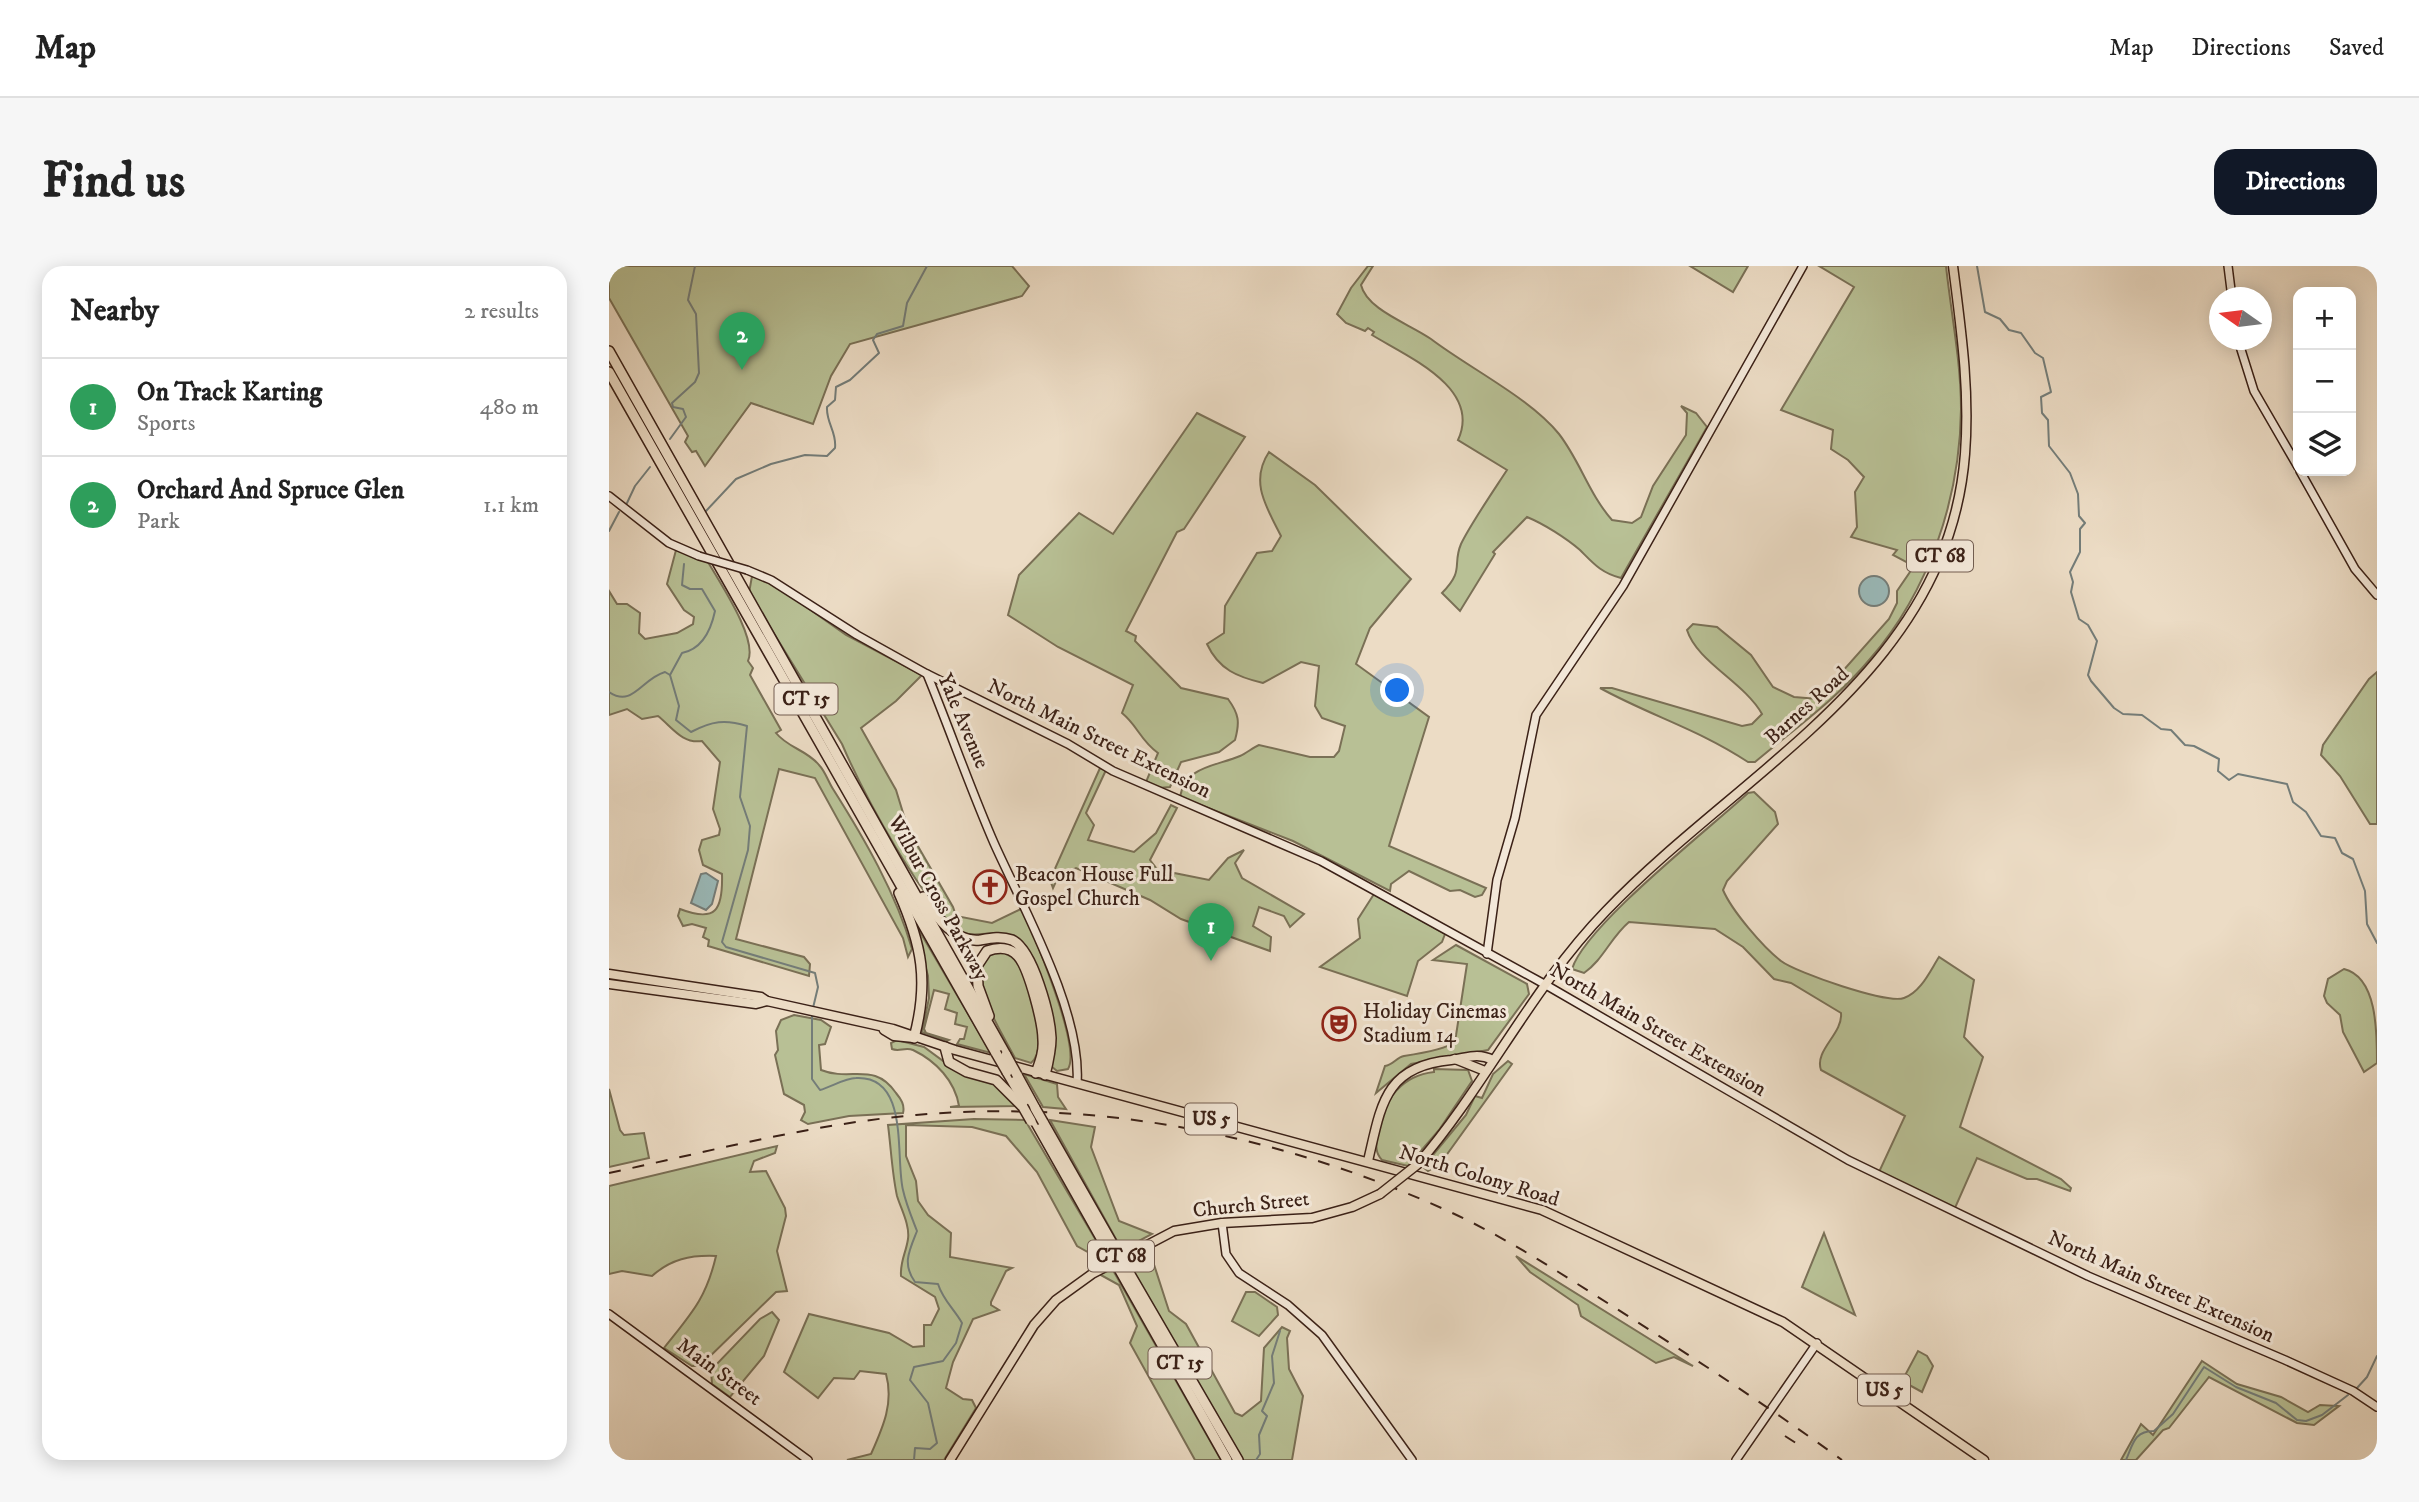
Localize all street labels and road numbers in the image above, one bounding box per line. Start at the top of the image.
road number: CT 68 [1907,540,1973,572]
street label: Barnes Road [1759,661,1855,751]
street label: Yale Avenue [931,670,995,773]
street label: North Main Street Extension [983,674,1215,804]
road number: CT 15 [775,684,837,714]
street label: Wilbur Cross Parkway [881,810,995,986]
street label: North Main Street Extension [1545,957,1771,1103]
road number: US 5 [1185,1104,1237,1134]
street label: North Colony Road [1396,1139,1563,1213]
street label: Church Street [1191,1186,1311,1224]
street label: North Main Street Extension [2044,1225,2278,1349]
road number: CT 68 [1088,1240,1154,1272]
street label: Main Street [671,1332,767,1412]
road number: CT 15 [1149,1348,1211,1378]
road number: US 5 [1858,1374,1910,1406]

